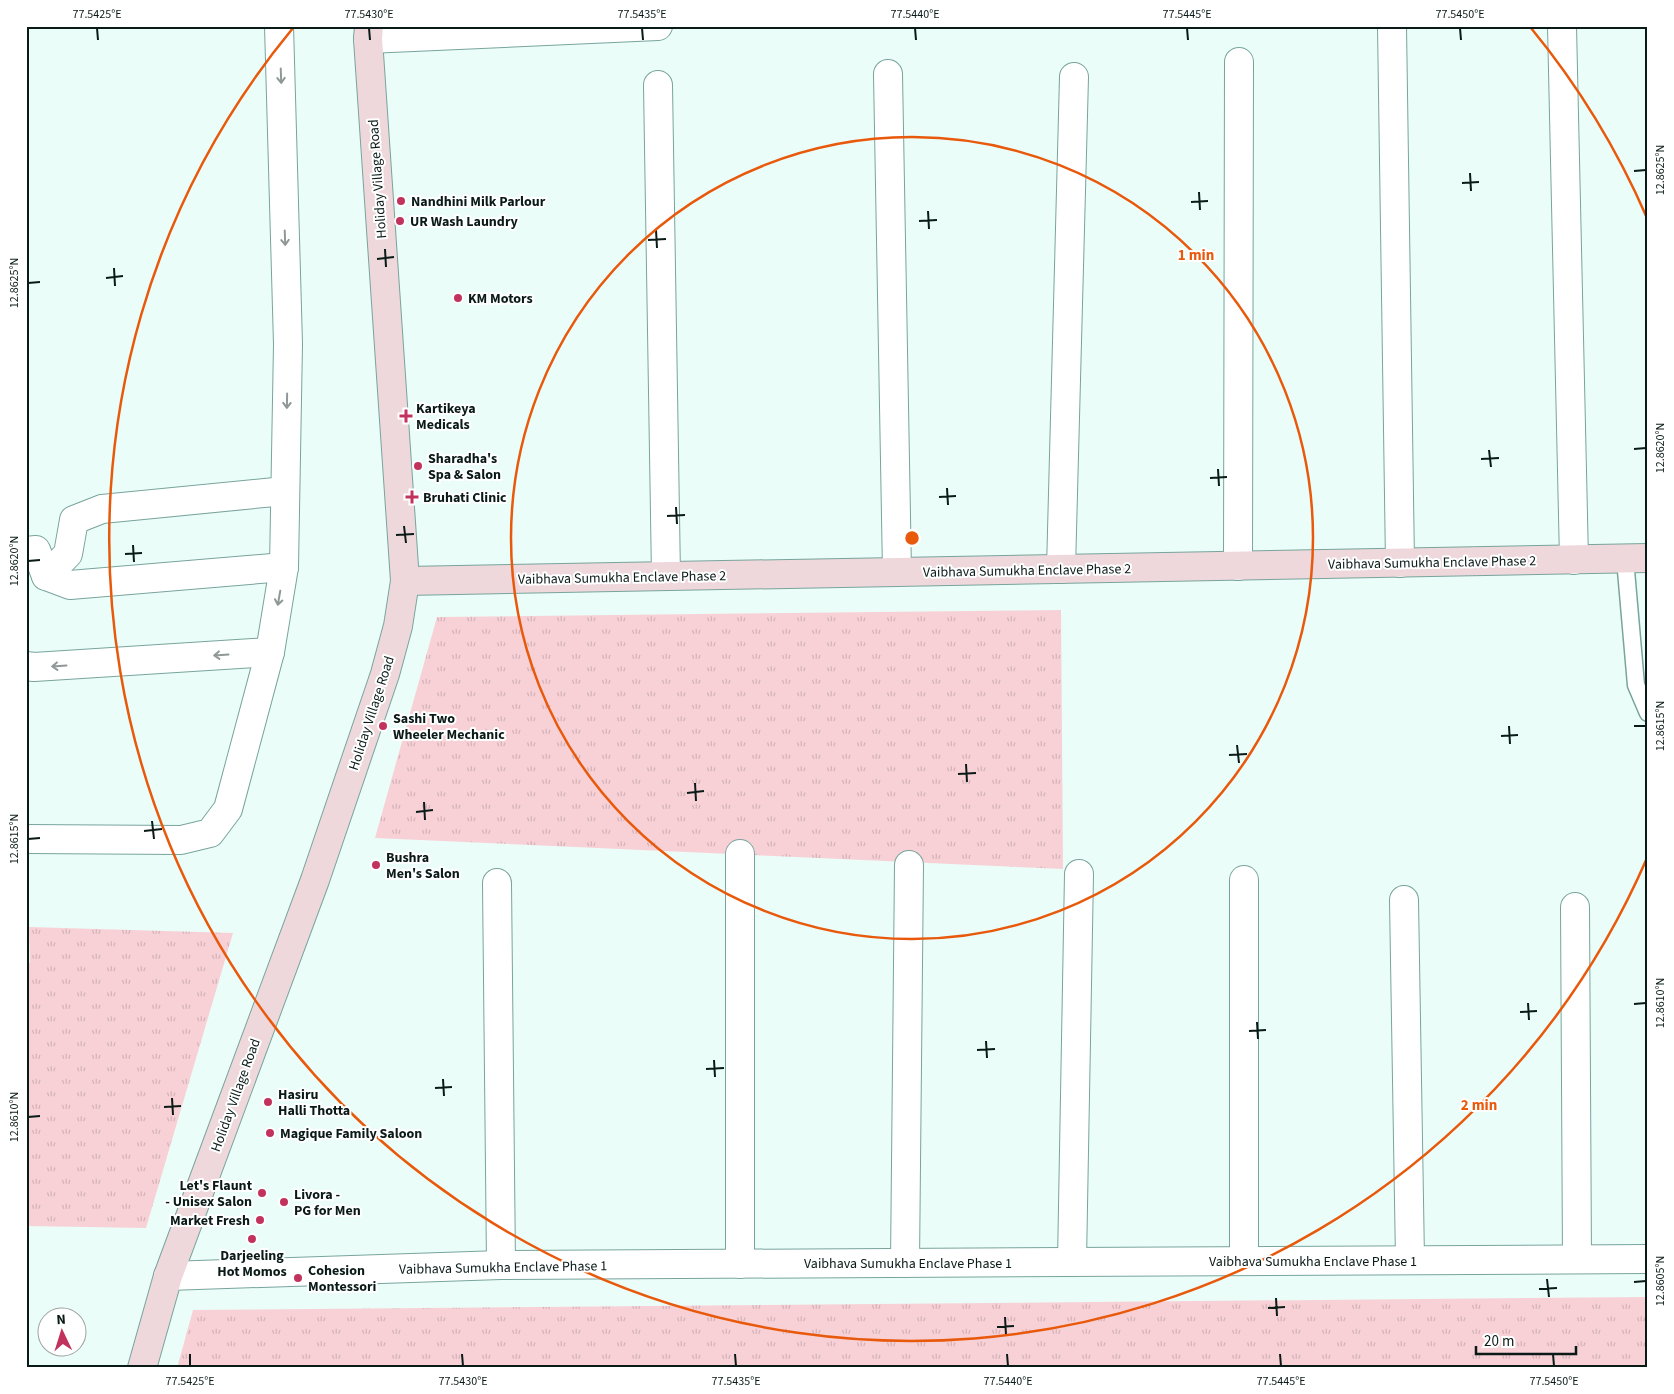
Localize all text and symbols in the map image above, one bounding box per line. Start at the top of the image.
text: 77.5425°E [72,6,122,23]
text: 77.5430°E [344,6,394,23]
text: 77.5435°E [617,6,667,23]
text: 77.5440°E [890,6,940,23]
text: 77.5445°E [1162,6,1212,23]
text: 77.5450°E [1435,6,1485,23]
one-way arrow [276,68,286,84]
street label: Holiday Village Road [364,119,392,239]
text: 12.8625°N [1652,145,1669,195]
place label: Nandhini Milk Parlour [411,192,546,212]
marker: Nandhini Milk Parlour [395,195,407,207]
place label: UR Wash Laundry [410,212,519,232]
marker: UR Wash Laundry [394,215,406,227]
one-way arrow [280,230,290,246]
text: 1 min [1178,245,1214,266]
text: 12.8625°N [6,258,23,308]
place label: KM Motors [468,289,533,309]
marker: KM Motors [452,292,464,304]
one-way arrow [282,392,292,408]
place label: Kartikeya Medicals [416,399,476,435]
marker: Kartikeya Medicals [400,410,412,422]
text: 12.8620°N [1652,423,1669,473]
place label: Sharadha's Spa & Salon [428,449,501,485]
marker: Sharadha's Spa & Salon [412,460,424,472]
place label: Bruhati Clinic [423,488,507,508]
marker: Bruhati Clinic [405,490,419,504]
centre of rings [903,529,921,547]
text: 12.8620°N [6,536,23,586]
street label: Vaibhava Sumukha Enclave Phase 2 [1328,551,1536,575]
street label: Vaibhava Sumukha Enclave Phase 2 [923,559,1131,583]
street label: Vaibhava Sumukha Enclave Phase 2 [518,566,726,590]
one-way arrow [273,589,283,605]
one-way arrow [213,651,229,660]
street label: Holiday Village Road [344,653,400,773]
one-way arrow [51,661,67,670]
text: 12.8615°N [1652,701,1669,751]
place label: Sashi Two Wheeler Mechanic [393,709,505,745]
marker: Sashi Two Wheeler Mechanic [377,720,389,732]
text: 12.8615°N [6,814,23,864]
place label: Bushra Men's Salon [386,848,460,884]
marker: Bushra Men's Salon [370,859,382,871]
text: 12.8610°N [1652,978,1669,1028]
street label: Holiday Village Road [206,1036,266,1155]
place label: Hasiru Halli Thotta [278,1085,350,1121]
text: 12.8610°N [6,1092,23,1142]
text: 2 min [1461,1095,1497,1116]
marker: Hasiru Halli Thotta [262,1096,274,1108]
place label: Magique Family Saloon [280,1124,422,1144]
marker: Magique Family Saloon [264,1127,276,1139]
place label: Let's Flaunt - Unisex Salon [165,1176,253,1212]
place label: Livora - PG for Men [294,1185,361,1221]
marker: Let's Flaunt - Unisex Salon [256,1187,268,1199]
marker: Livora - PG for Men [278,1196,290,1208]
place label: Market Fresh [170,1211,250,1231]
marker: Market Fresh [254,1214,266,1226]
marker: Darjeeling Hot Momos [246,1233,258,1245]
place label: Darjeeling Hot Momos [217,1246,287,1282]
street label: Vaibhava Sumukha Enclave Phase 1 [1209,1252,1417,1272]
street label: Vaibhava Sumukha Enclave Phase 1 [804,1254,1012,1274]
street label: Vaibhava Sumukha Enclave Phase 1 [399,1256,607,1280]
text: 12.8605°N [1652,1256,1669,1306]
place label: Cohesion Montessori [308,1261,377,1297]
marker: Cohesion Montessori [292,1272,304,1284]
north arrow [38,1306,88,1356]
text: N [56,1310,67,1330]
scale bar [1476,1324,1576,1356]
text: 20 m [1484,1331,1514,1352]
text: 77.5425°E [165,1373,215,1390]
text: 77.5430°E [438,1373,488,1390]
text: 77.5435°E [711,1373,761,1390]
text: 77.5440°E [983,1373,1033,1390]
text: 77.5445°E [1256,1373,1306,1390]
text: 77.5450°E [1529,1373,1579,1390]

